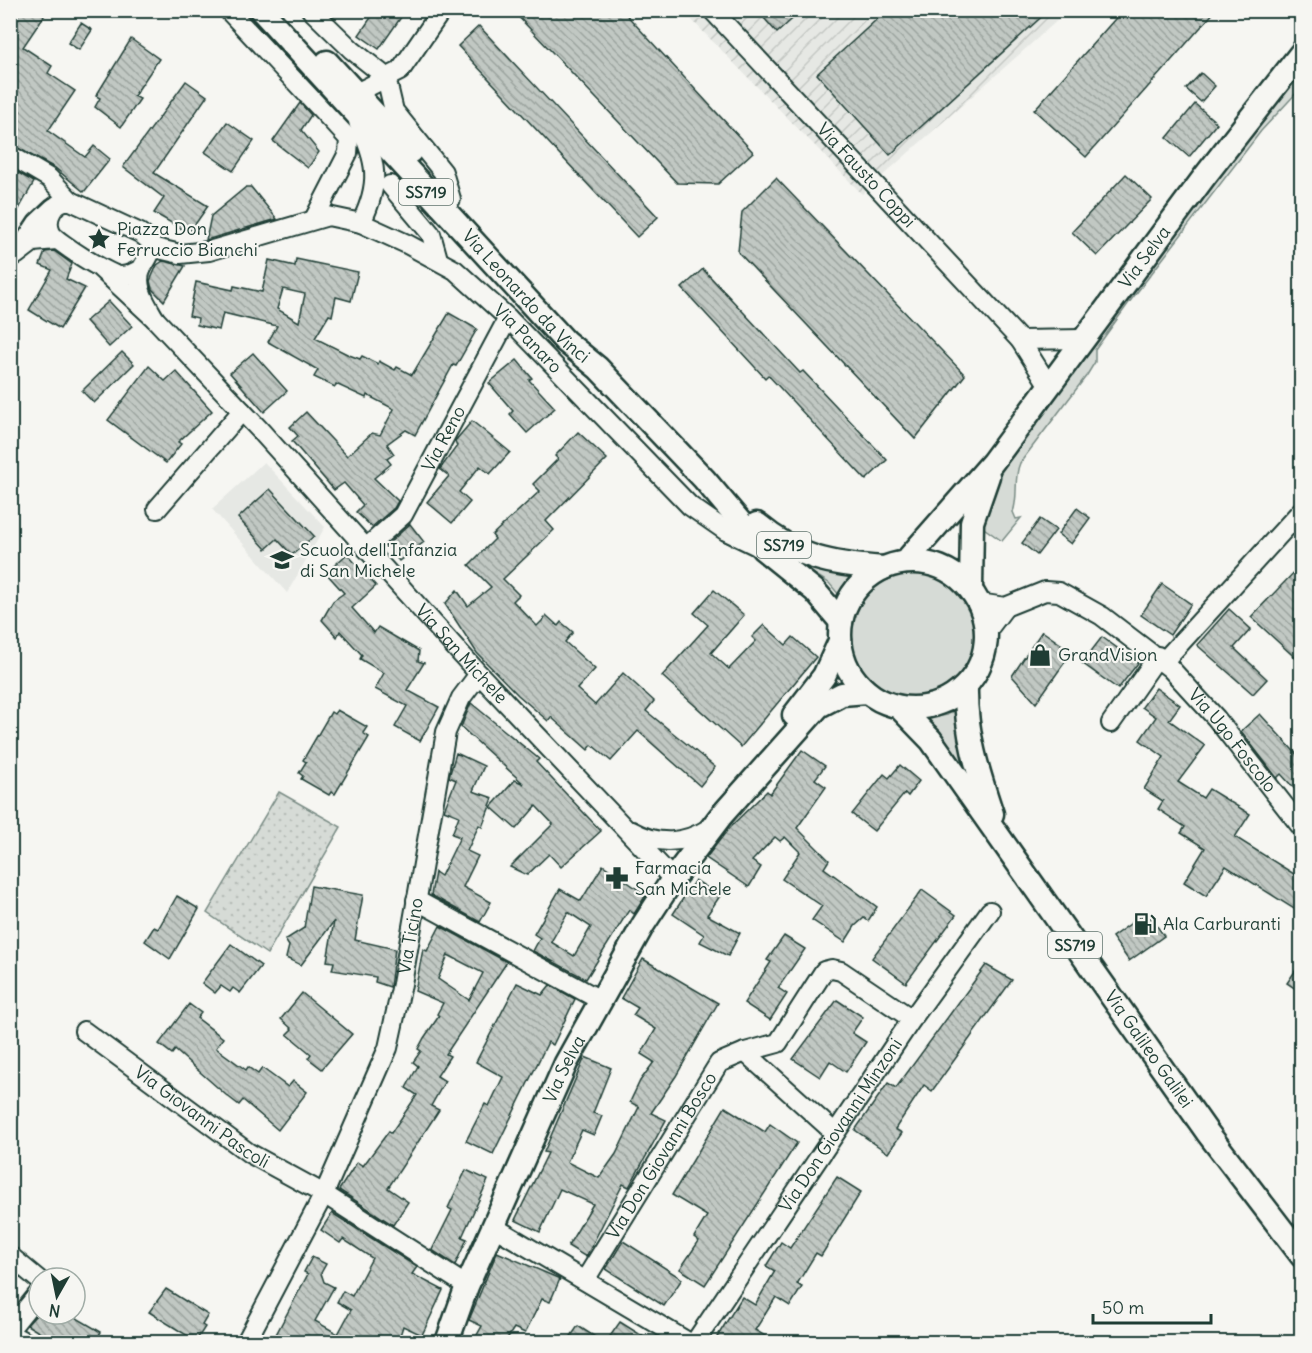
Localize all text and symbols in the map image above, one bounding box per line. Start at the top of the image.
street label: Via Fausto Coppi [812,118,921,232]
road number: SS719 [399,179,453,205]
place label: Piazza Don Ferruccio Bianchi [117,217,258,261]
street label: Via Selva [1113,221,1175,293]
street label: Via Leonardo da Vinci [457,224,595,368]
place icon: Piazza Don Ferruccio Bianchi [86,226,112,252]
street label: Via Panaro [489,299,567,378]
street label: Via Reno [416,402,470,475]
road number: SS719 [757,532,811,558]
place label: Scuola dell'Infanzia di San Michele [300,538,457,582]
school or university icon: Scuola dell'Infanzia di San Michele [269,547,295,573]
street label: Via San Michele [411,599,513,708]
shop icon: GrandVision [1027,642,1053,668]
place label: GrandVision [1058,643,1157,666]
street label: Via Ugo Foscolo [1184,683,1282,797]
place label: Farmacia San Michele [635,856,732,900]
pharmacy icon: Farmacia San Michele [604,865,630,891]
street label: Via Ticino [392,896,428,976]
fuel station icon: Ala Carburanti [1132,911,1158,937]
place label: Ala Carburanti [1163,912,1281,935]
road number: SS719 [1048,932,1102,958]
street label: Via Galileo Galilei [1100,986,1198,1112]
street label: Via Selva [538,1031,590,1107]
street label: Via Don Giovanni Minzoni [773,1034,907,1217]
street label: Via Giovanni Pascoli [130,1060,274,1173]
street label: Via Don Giovanni Bosco [601,1068,722,1243]
north arrow [27,1266,87,1326]
scale bar [1093,1287,1212,1325]
text: 50 m [1102,1296,1144,1319]
text: N [48,1300,62,1322]

